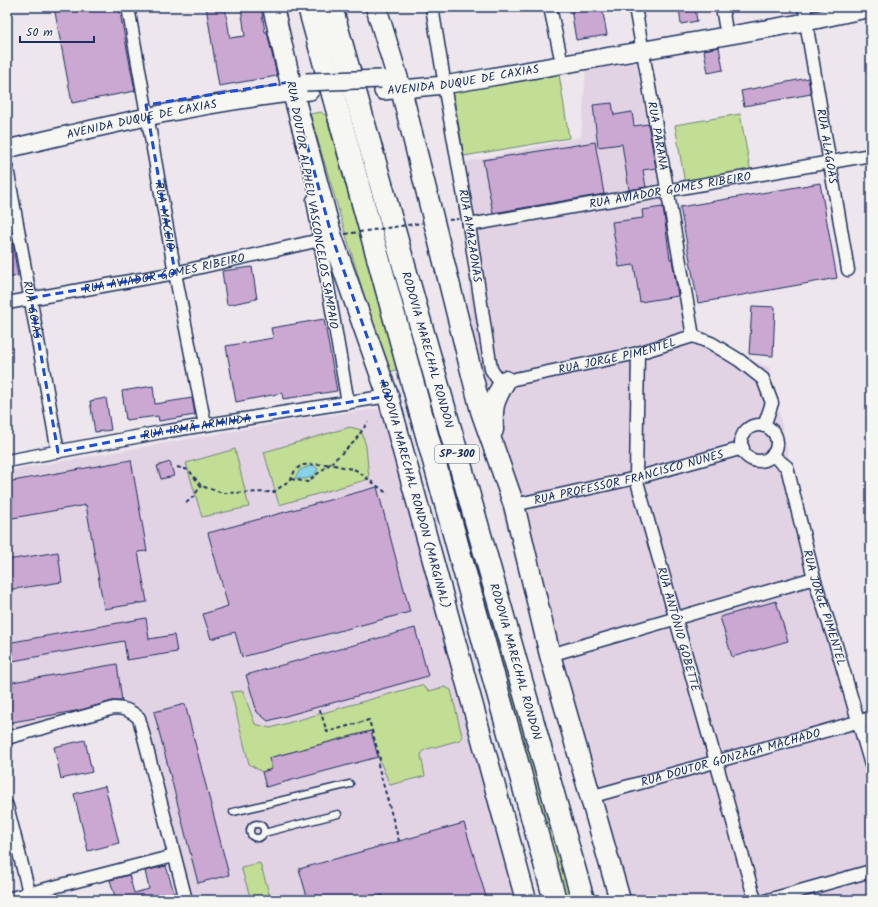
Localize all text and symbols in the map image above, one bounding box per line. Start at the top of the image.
scale bar [20,18,94,44]
text: 50 m [26,23,53,42]
street label: AVENIDA DUQUE DE CAXIAS [386,59,541,100]
street label: RUA DOUTOR ALPHEU VASCONCELOS SAMPAIO [281,79,343,331]
street label: AVENIDA DUQUE DE CAXIAS [65,94,219,144]
street label: RUA PARANÁ [642,100,673,172]
street label: RUA ALAGOAS [811,107,843,186]
street label: RUA AVIADOR GOMES RIBEIRO [588,166,753,213]
street label: RUA MACEIÓ [150,180,180,252]
street label: RUA AMAZAONAS [453,188,487,284]
street label: RUA AVIADOR GOMES RIBEIRO [82,248,247,299]
street label: RODOVIA MARECHAL RONDON [397,269,459,430]
street label: RUA GOIÁS [18,279,47,341]
street label: RUA JORGE PIMENTEL [556,332,678,379]
street label: RODOVIA MARECHAL RONDON (MARGINAL) [374,378,455,611]
street label: RUA IRMÃ ARMINDA [141,408,252,445]
street label: RUA PROFESSOR FRANCISCO NUNES [532,444,726,510]
road number: SP-300 [435,445,479,463]
street label: RUA JORGE PIMENTEL [798,548,851,668]
street label: RUA ANTÔNIO GOBETTE [652,565,705,695]
street label: RODOVIA MARECHAL RONDON [485,581,547,742]
street label: RUA DOUTOR GONZAGA MACHADO [639,723,823,792]

